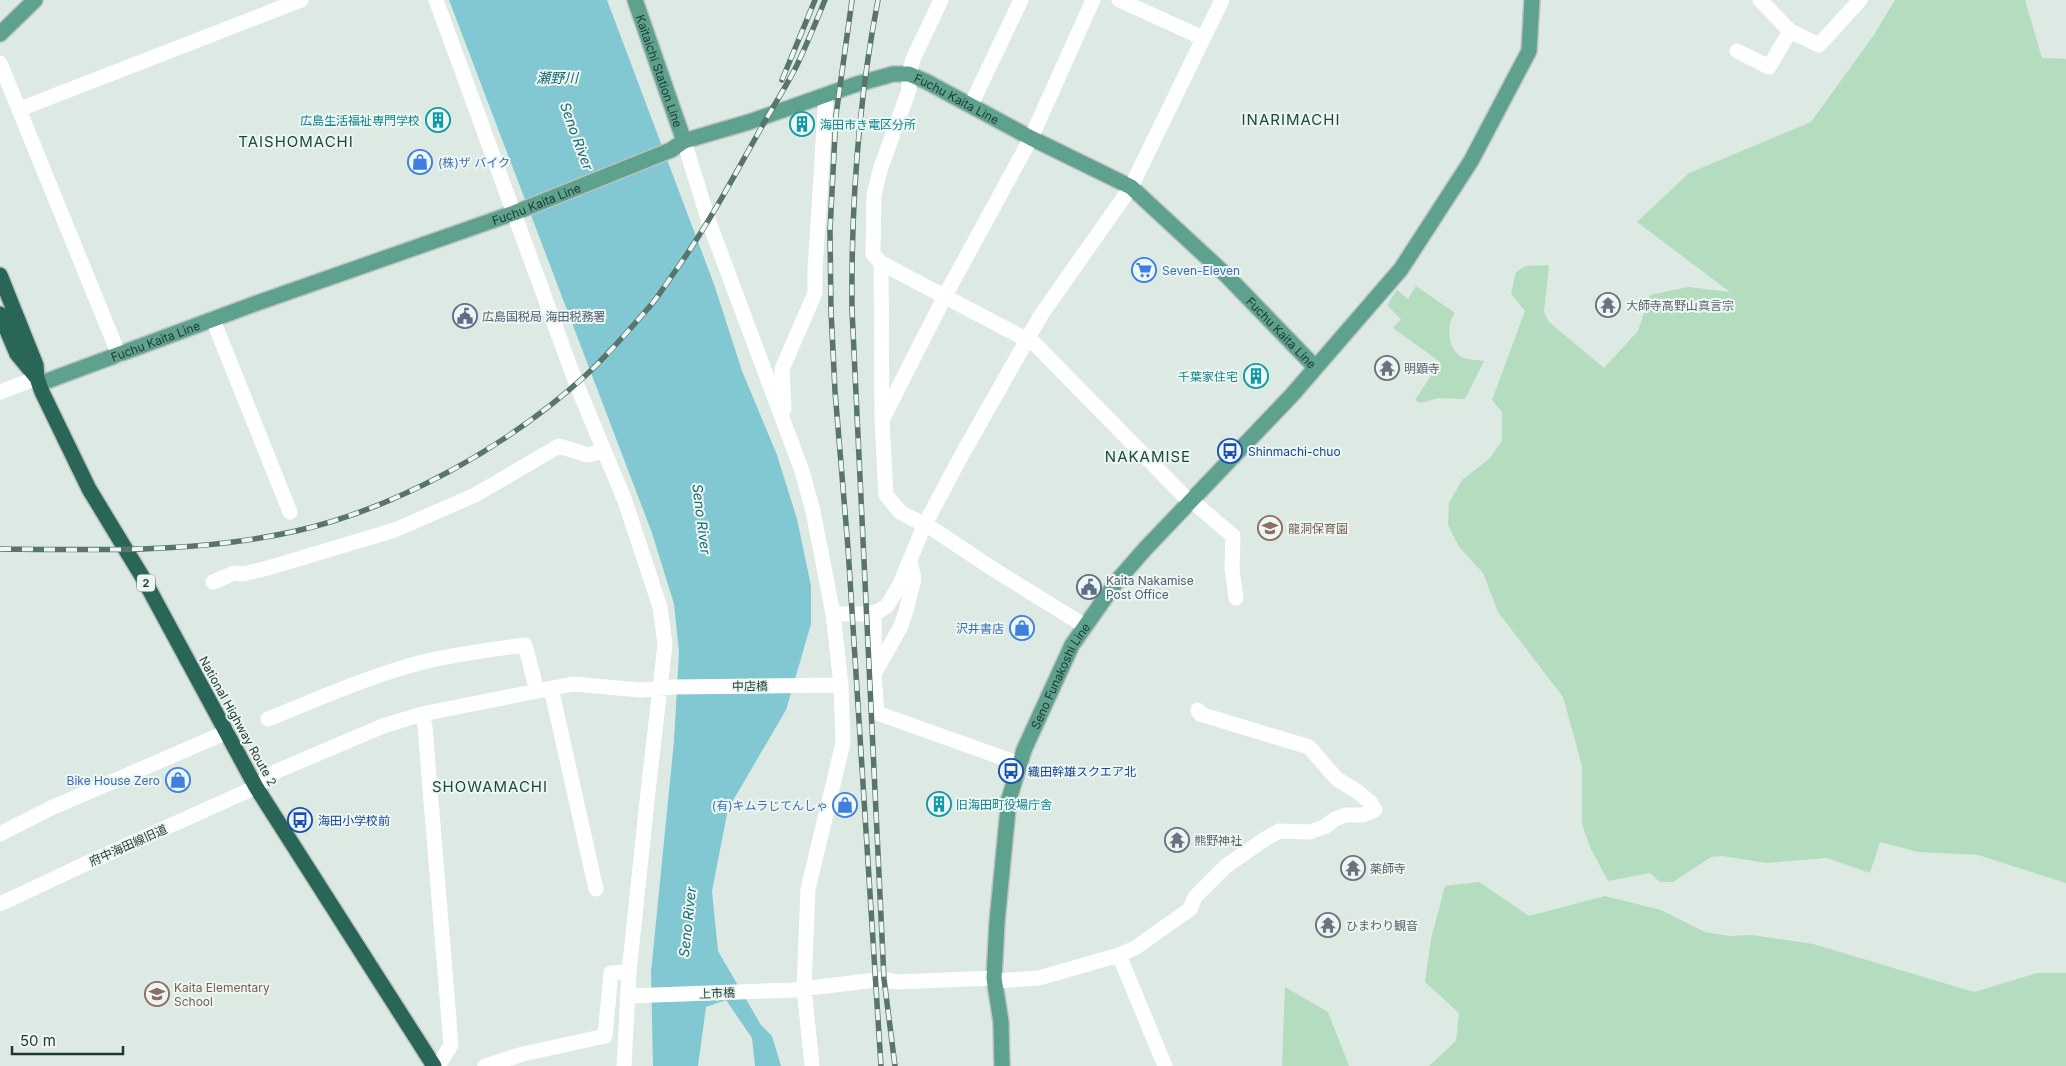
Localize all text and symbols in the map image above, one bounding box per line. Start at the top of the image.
street label: Kaitaichi Station Line [633,12,686,129]
water label: 瀬野川 [536,69,580,86]
street label: Fuchu Kaita Line [912,70,1002,127]
water label: Seno River [557,100,597,173]
building icon: 広島生活福祉専門学校 [425,107,451,133]
district label: INARIMACHI [1242,110,1340,129]
building icon: 海田市き電区分所 [789,111,815,137]
place label: 広島生活福祉専門学校 [300,113,420,128]
place label: 海田市き電区分所 [820,117,916,132]
district label: TAISHOMACHI [238,132,354,151]
shop icon: (株)ザ バイク [407,149,433,175]
place label: (株)ザ バイク [438,155,510,170]
street label: Fuchu Kaita Line [490,180,583,228]
supermarket icon: Seven-Eleven [1131,257,1157,283]
place label: Seven-Eleven [1162,263,1240,278]
temple icon: 大師寺高野山真言宗 [1595,292,1621,318]
street label: Fuchu Kaita Line [1244,293,1320,371]
place label: 大師寺高野山真言宗 [1626,298,1734,313]
public building icon: 広島国税局 海田税務署 [452,303,478,329]
place label: 広島国税局 海田税務署 [482,309,605,324]
street label: Fuchu Kaita Line [109,317,202,364]
temple icon: 明顕寺 [1374,355,1400,381]
place label: 明顕寺 [1404,361,1440,376]
building icon: 千葉家住宅 [1243,363,1269,389]
place label: 千葉家住宅 [1178,369,1238,384]
bus stop icon: Shinmachi-chuo [1217,438,1243,464]
place label: Shinmachi-chuo [1248,444,1341,459]
district label: NAKAMISE [1105,447,1191,466]
water label: Seno River [689,483,715,556]
school or university icon: 龍洞保育園 [1257,515,1283,541]
place label: 龍洞保育園 [1288,521,1348,536]
place label: Kaita Nakamise Post Office [1106,573,1194,602]
road number: 2 [137,574,155,592]
public building icon: Kaita Nakamise Post Office [1076,574,1102,600]
shop icon: 沢井書店 [1009,615,1035,641]
street label: Seno Funakoshi Line [1027,620,1093,731]
place label: 沢井書店 [956,621,1004,636]
street label: National Highway Route 2 [196,653,280,789]
street label: 中店橋 [732,678,768,694]
bus stop icon: 織田幹雄スクエア北 [998,758,1024,784]
place label: 織田幹雄スクエア北 [1028,764,1136,779]
shop icon: Bike House Zero [165,767,191,793]
place label: Bike House Zero [67,773,160,788]
district label: SHOWAMACHI [432,777,548,796]
building icon: 旧海田町役場庁舎 [926,791,952,817]
shop icon: (有)キムラじてんしゃ [832,792,858,818]
place label: 旧海田町役場庁舎 [956,797,1052,812]
place label: (有)キムラじてんしゃ [712,798,828,813]
bus stop icon: 海田小学校前 [287,807,313,833]
place label: 海田小学校前 [318,813,390,828]
street label: 府中海田線旧道 [87,821,169,869]
temple icon: 熊野神社 [1164,827,1190,853]
place label: 熊野神社 [1194,833,1242,848]
temple icon: 薬師寺 [1340,855,1366,881]
place label: 薬師寺 [1370,861,1406,876]
water label: Seno River [675,885,699,958]
temple icon: ひまわり観音 [1315,912,1341,938]
place label: ひまわり観音 [1346,918,1418,933]
place label: Kaita Elementary School [174,980,270,1009]
school or university icon: Kaita Elementary School [144,981,170,1007]
street label: 上市橋 [699,985,735,1001]
scale bar [12,1024,124,1056]
text: 50 m [20,1031,56,1050]

